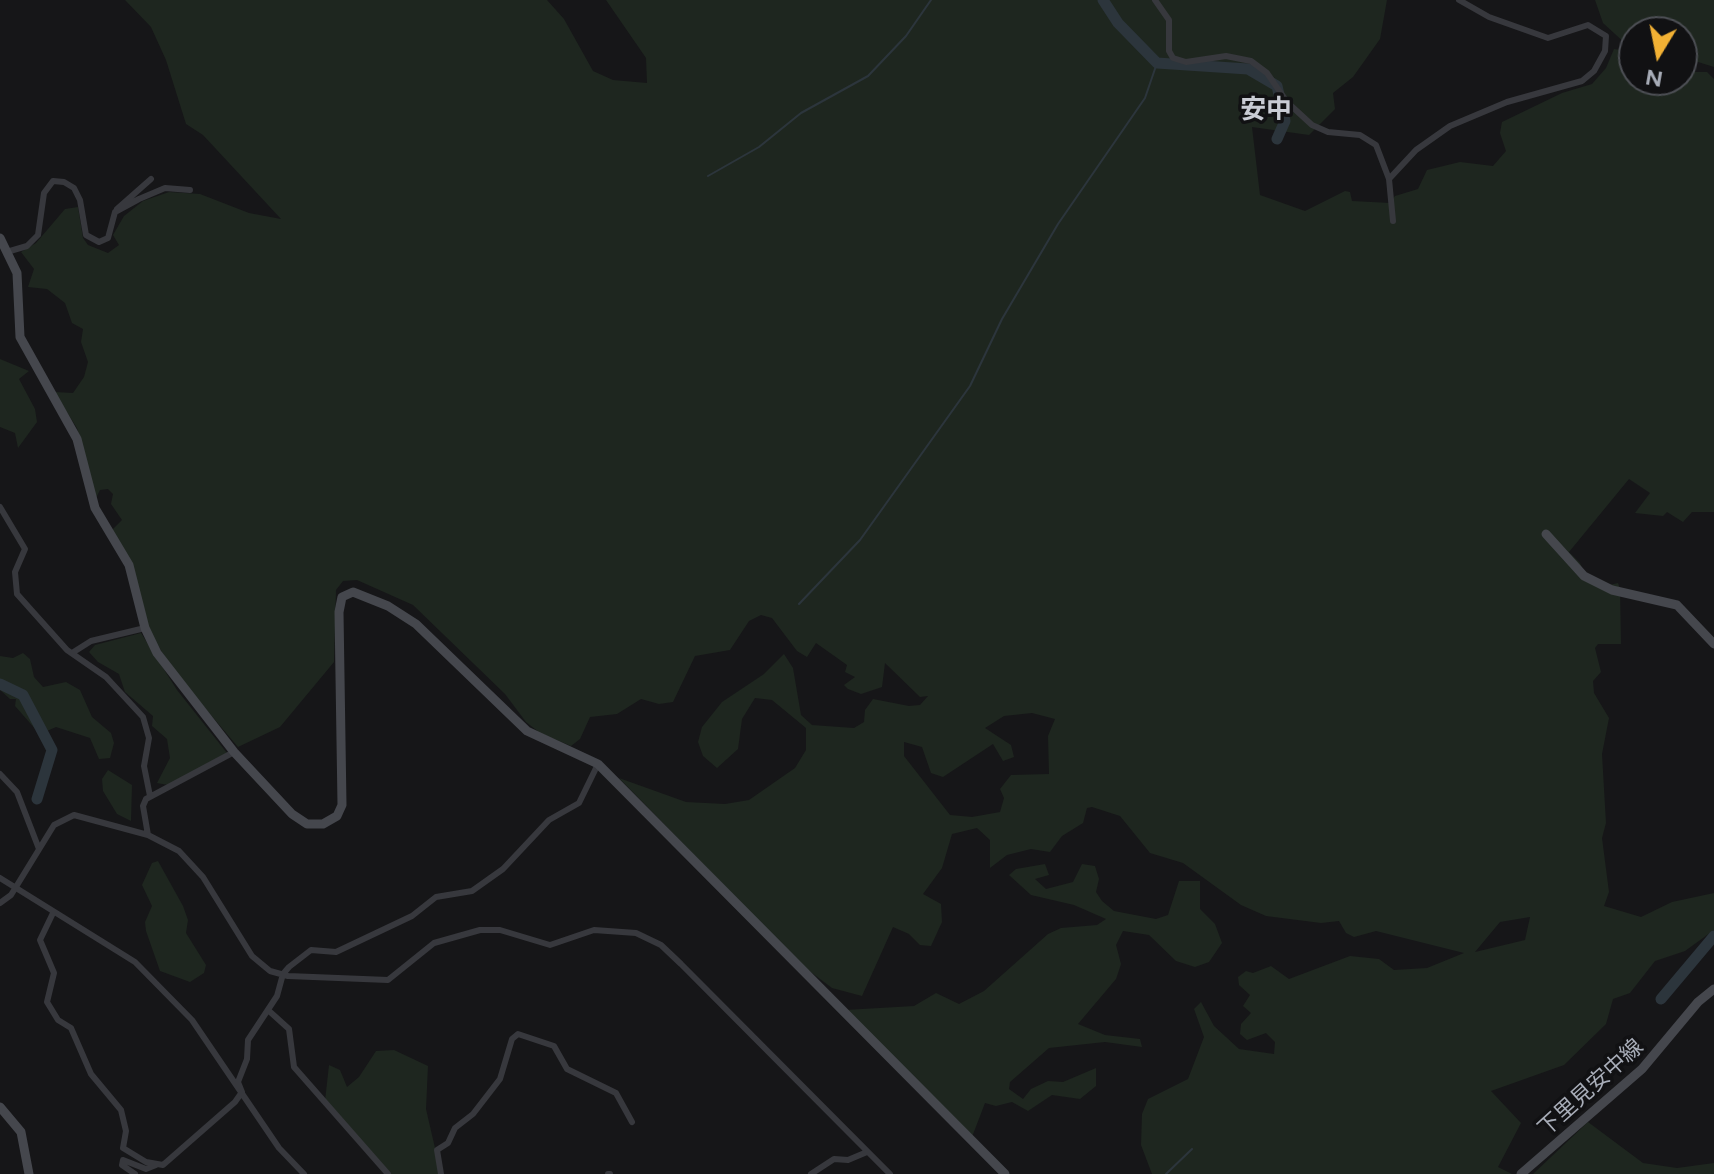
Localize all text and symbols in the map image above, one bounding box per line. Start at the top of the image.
north arrow [1618,16,1698,96]
text: N [1643,63,1665,93]
district label: 安中 [1240,94,1292,126]
street label: 下里見安中線 [1533,1034,1649,1142]

